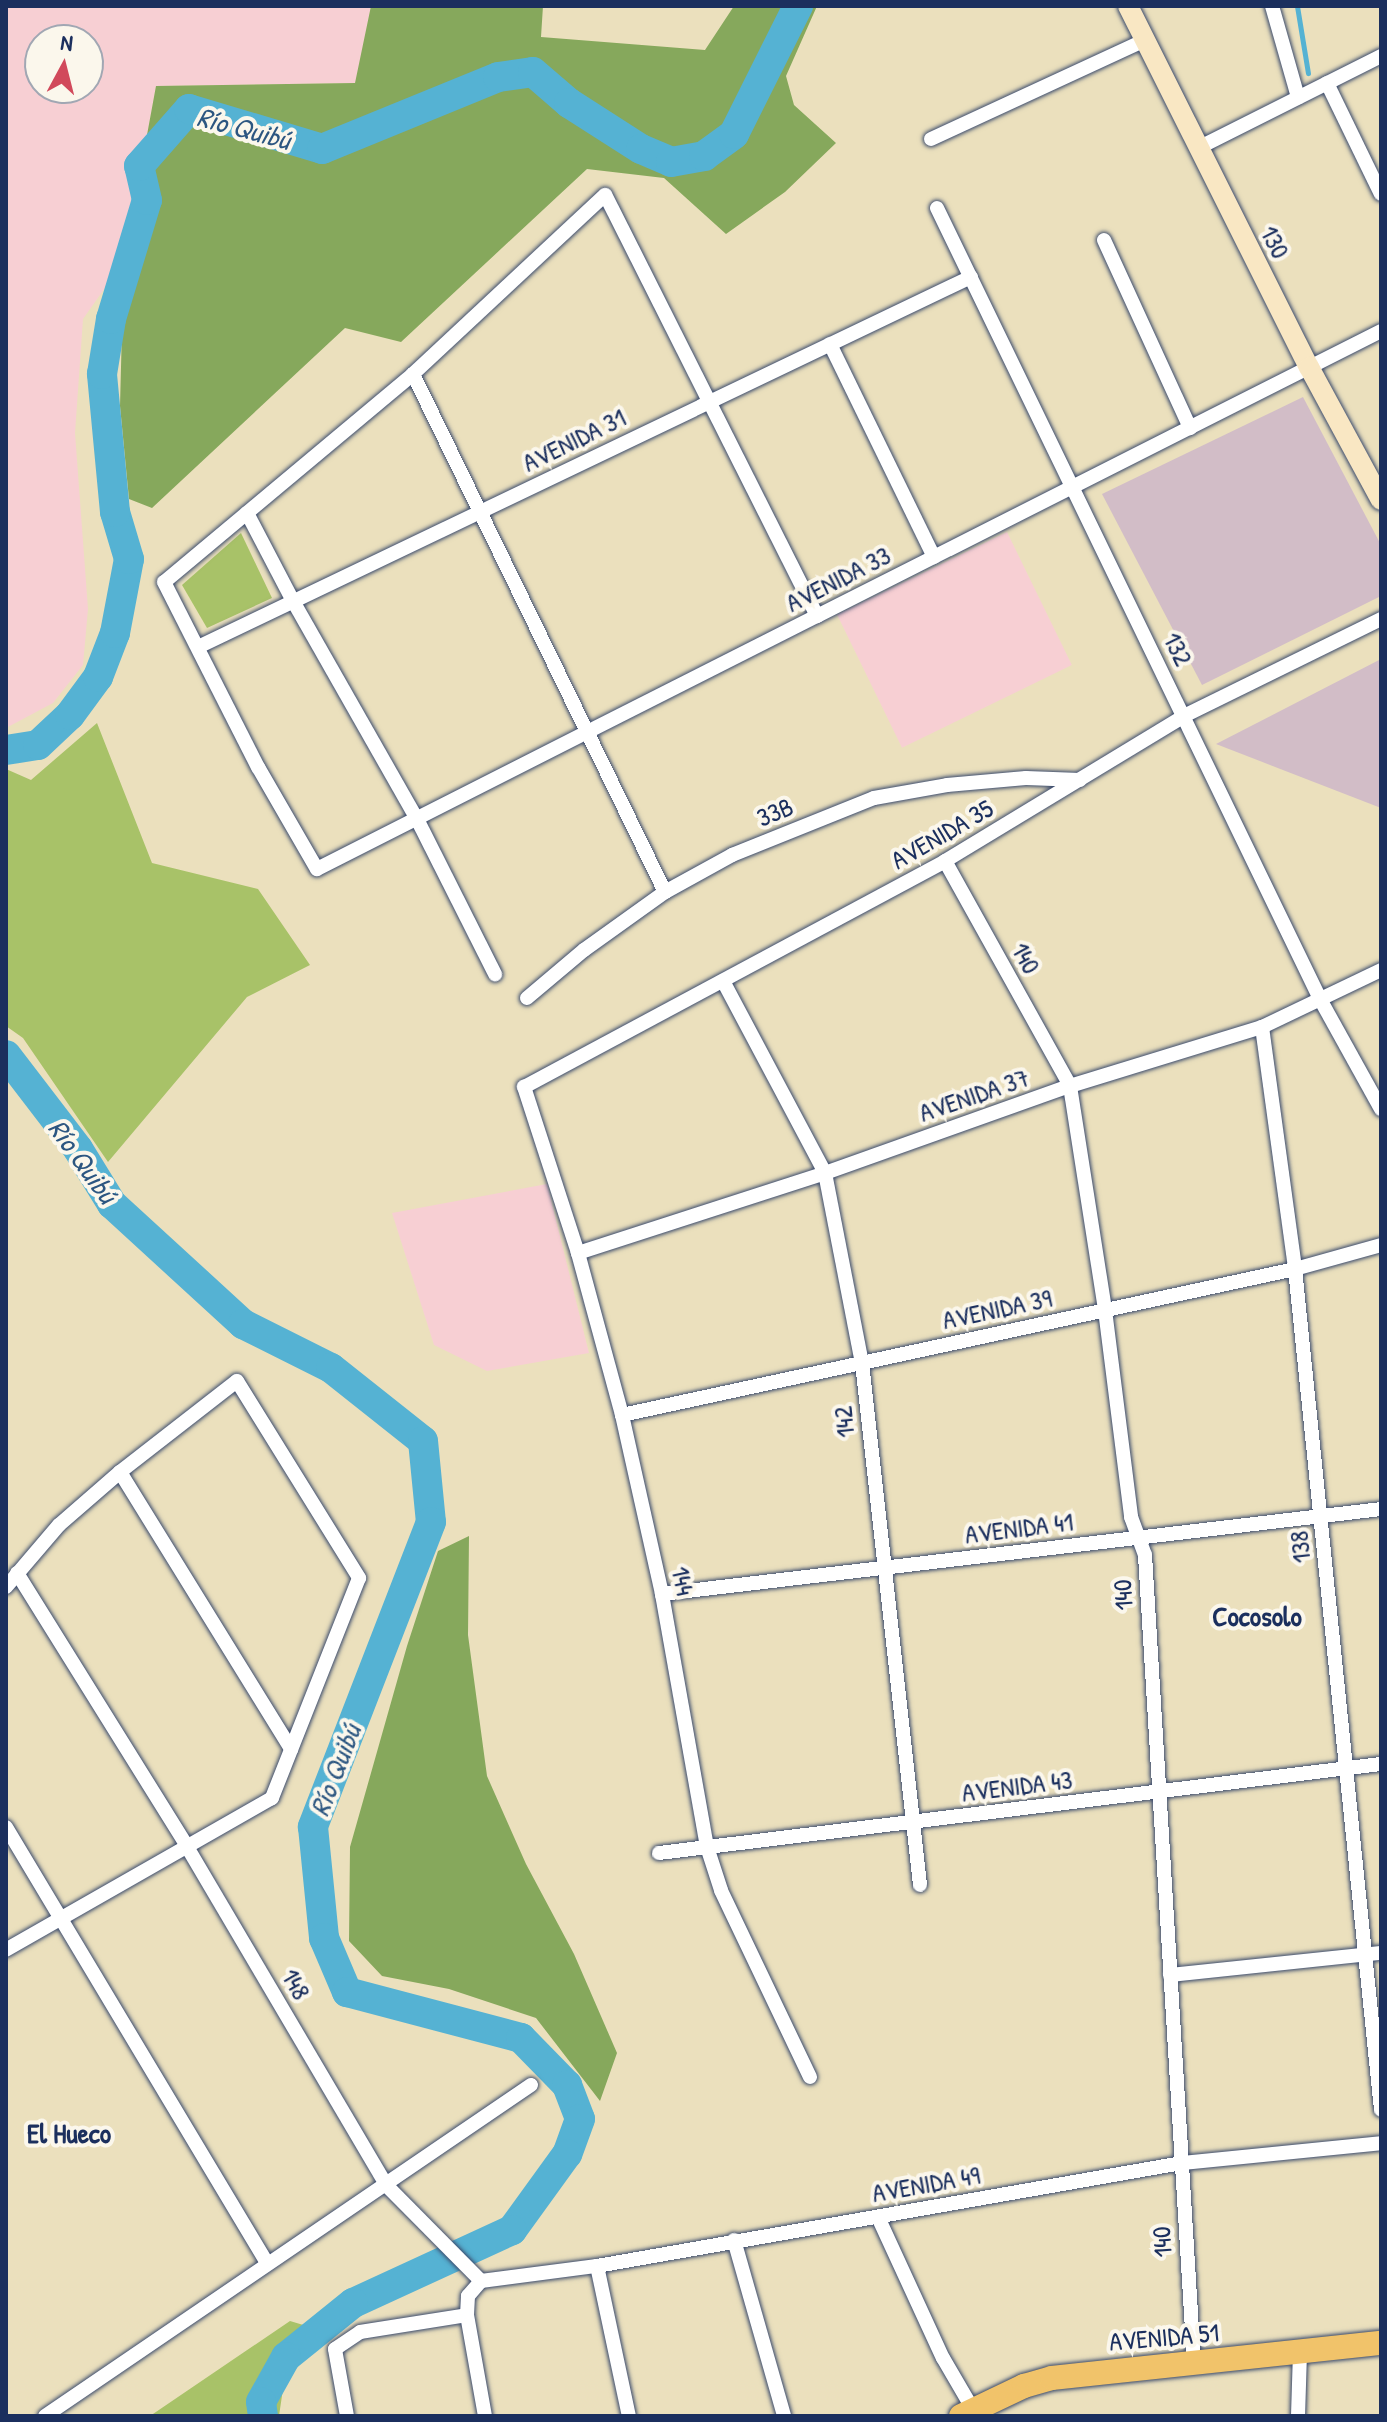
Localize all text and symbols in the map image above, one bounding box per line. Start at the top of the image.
north arrow [24,24,104,104]
text: N [59,27,74,58]
water label: Río Quibú [194,99,294,157]
street label: 130 [1254,220,1296,264]
street label: AVENIDA 31 [517,402,631,478]
street label: AVENIDA 33 [781,539,895,619]
street label: 132 [1157,627,1199,671]
street label: 33B [752,791,798,833]
street label: AVENIDA 35 [886,792,998,876]
street label: 140 [1005,937,1047,979]
street label: AVENIDA 37 [915,1062,1033,1128]
water label: Río Quibú [41,1113,125,1209]
street label: AVENIDA 39 [939,1282,1055,1336]
street label: 142 [827,1405,861,1439]
street label: AVENIDA 41 [963,1506,1075,1550]
street label: 138 [1283,1529,1317,1565]
street label: 144 [665,1564,701,1598]
street label: 140 [1106,1579,1140,1611]
district label: Cocosolo [1212,1599,1302,1633]
water label: Río Quibú [302,1720,368,1820]
street label: AVENIDA 43 [960,1764,1074,1808]
street label: 148 [275,1963,317,2005]
district label: El Hueco [27,2116,111,2150]
street label: AVENIDA 49 [870,2159,982,2209]
street label: 140 [1145,2226,1179,2258]
street label: AVENIDA 51 [1108,2317,1220,2357]

